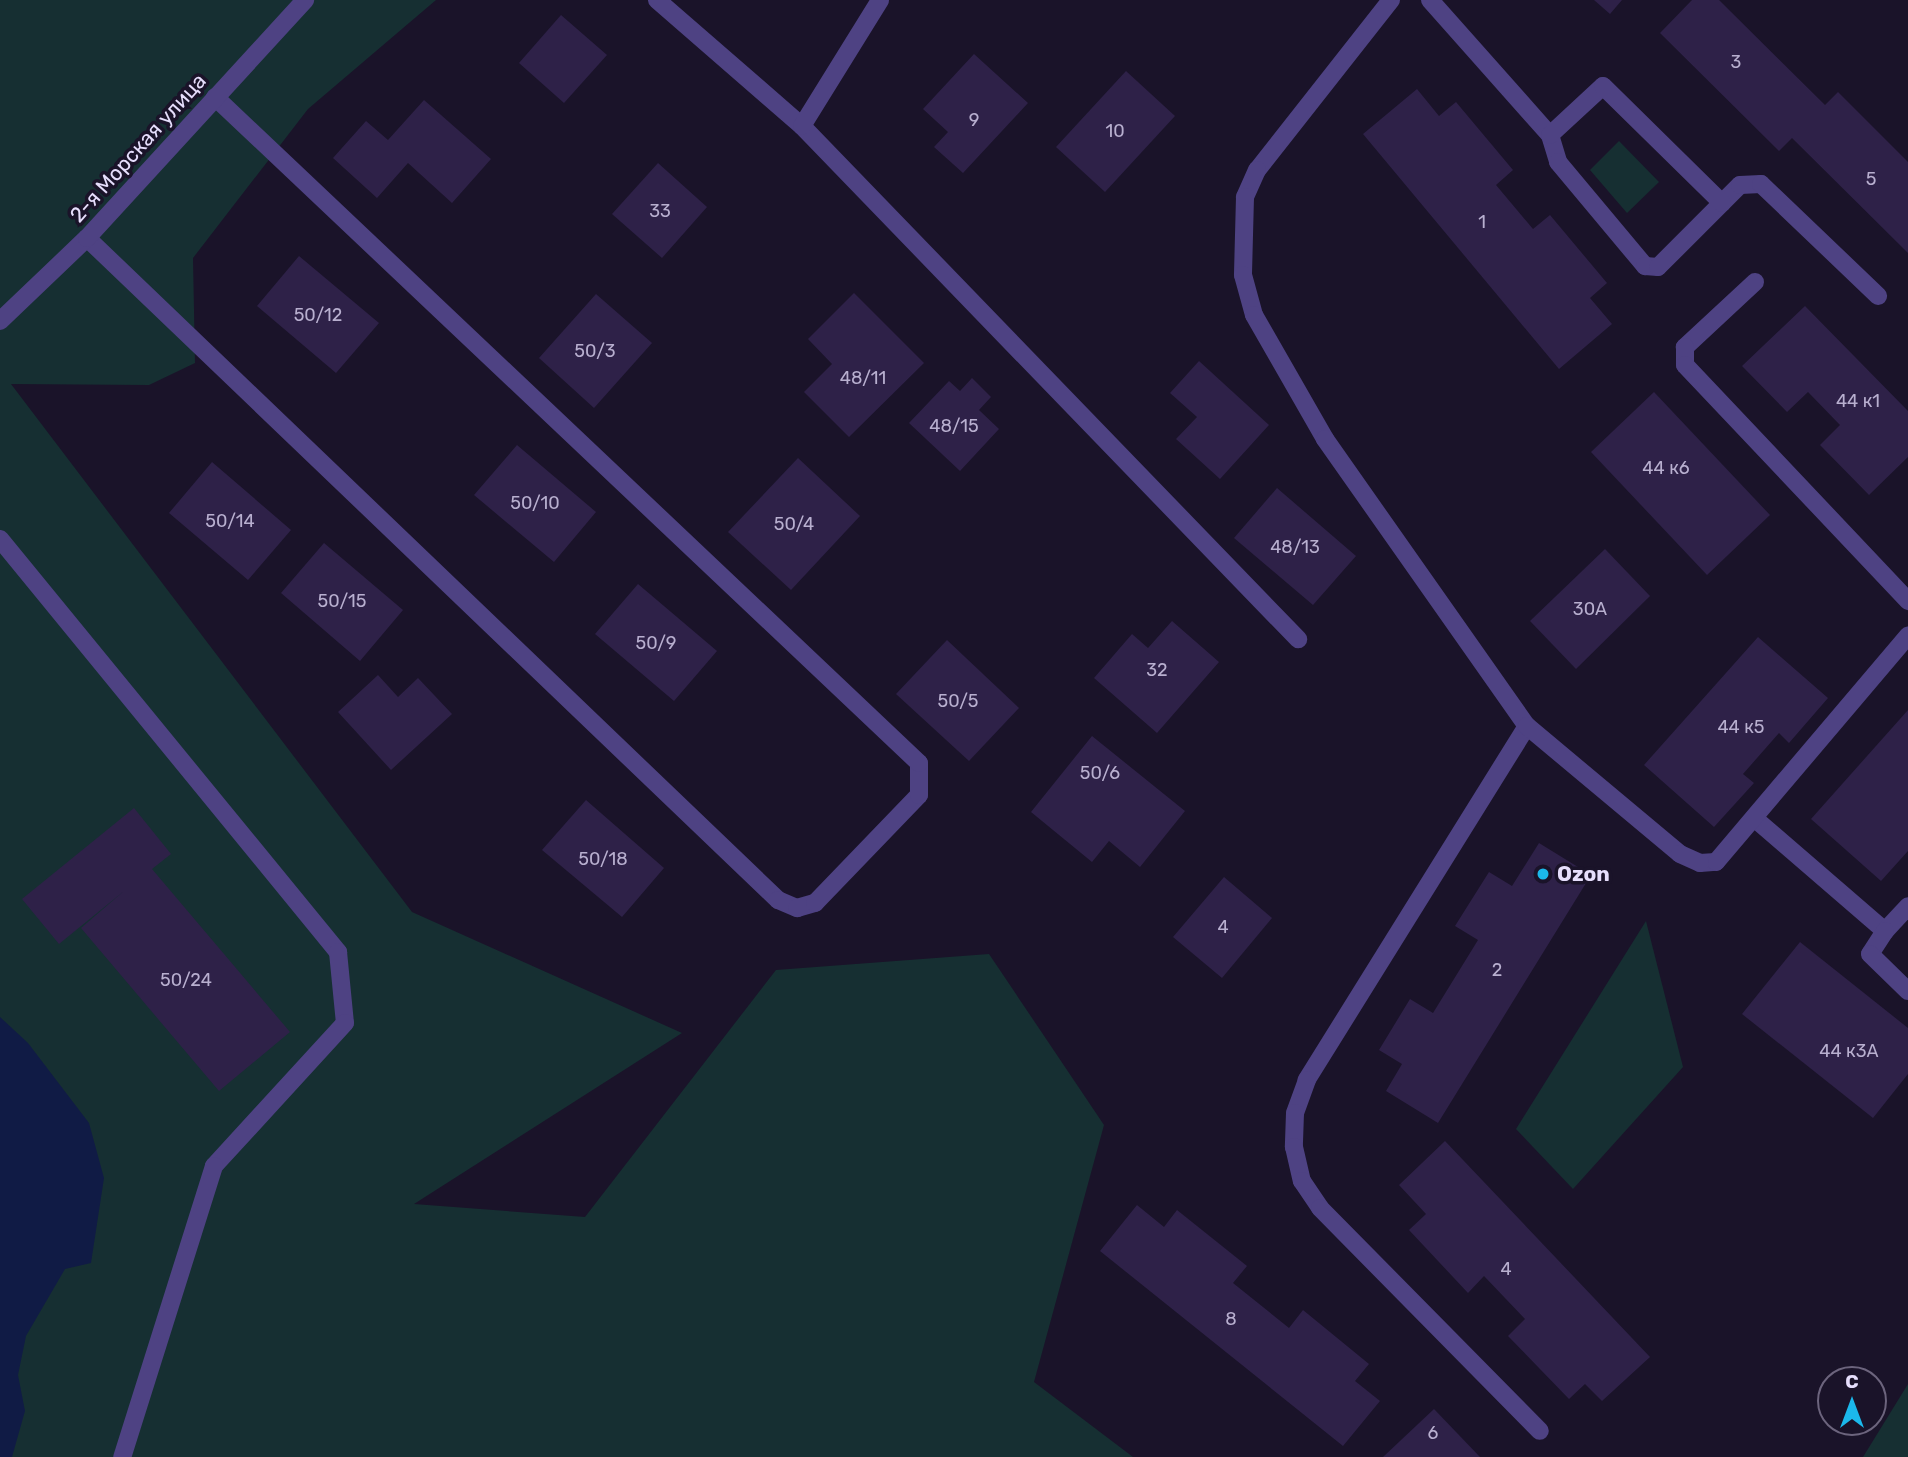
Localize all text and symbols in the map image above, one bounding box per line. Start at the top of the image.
house number: 3 [1731,51,1741,73]
street label: 2-я Морская улица [65,69,211,227]
house number: 9 [969,109,979,131]
house number: 10 [1105,120,1125,142]
house number: 5 [1866,168,1876,190]
house number: 33 [649,200,671,222]
house number: 1 [1478,211,1486,233]
house number: 50/12 [294,304,342,326]
house number: 50/3 [574,340,616,362]
house number: 48/11 [840,367,886,389]
house number: 44 к1 [1836,390,1880,412]
house number: 48/15 [929,415,979,437]
house number: 44 к6 [1642,457,1690,479]
house number: 50/10 [510,492,560,514]
house number: 50/14 [205,510,255,532]
house number: 50/4 [774,513,814,535]
house number: 48/13 [1270,536,1320,558]
house number: 50/15 [318,590,366,612]
house number: 30А [1573,598,1607,620]
house number: 50/9 [635,632,677,654]
house number: 32 [1146,659,1168,681]
house number: 50/5 [937,690,979,712]
house number: 44 к5 [1717,716,1765,738]
house number: 50/6 [1080,762,1120,784]
house number: 50/18 [578,848,628,870]
place label: Ozon [1557,861,1610,887]
marker: Ozon [1535,866,1551,882]
house number: 4 [1217,916,1229,938]
house number: 2 [1492,959,1502,981]
house number: 50/24 [160,969,212,991]
house number: 44 к3А [1819,1040,1879,1062]
house number: 4 [1500,1258,1512,1280]
house number: 8 [1225,1308,1237,1330]
north arrow [1817,1366,1887,1436]
text: С [1845,1370,1859,1393]
house number: 6 [1428,1422,1438,1444]

